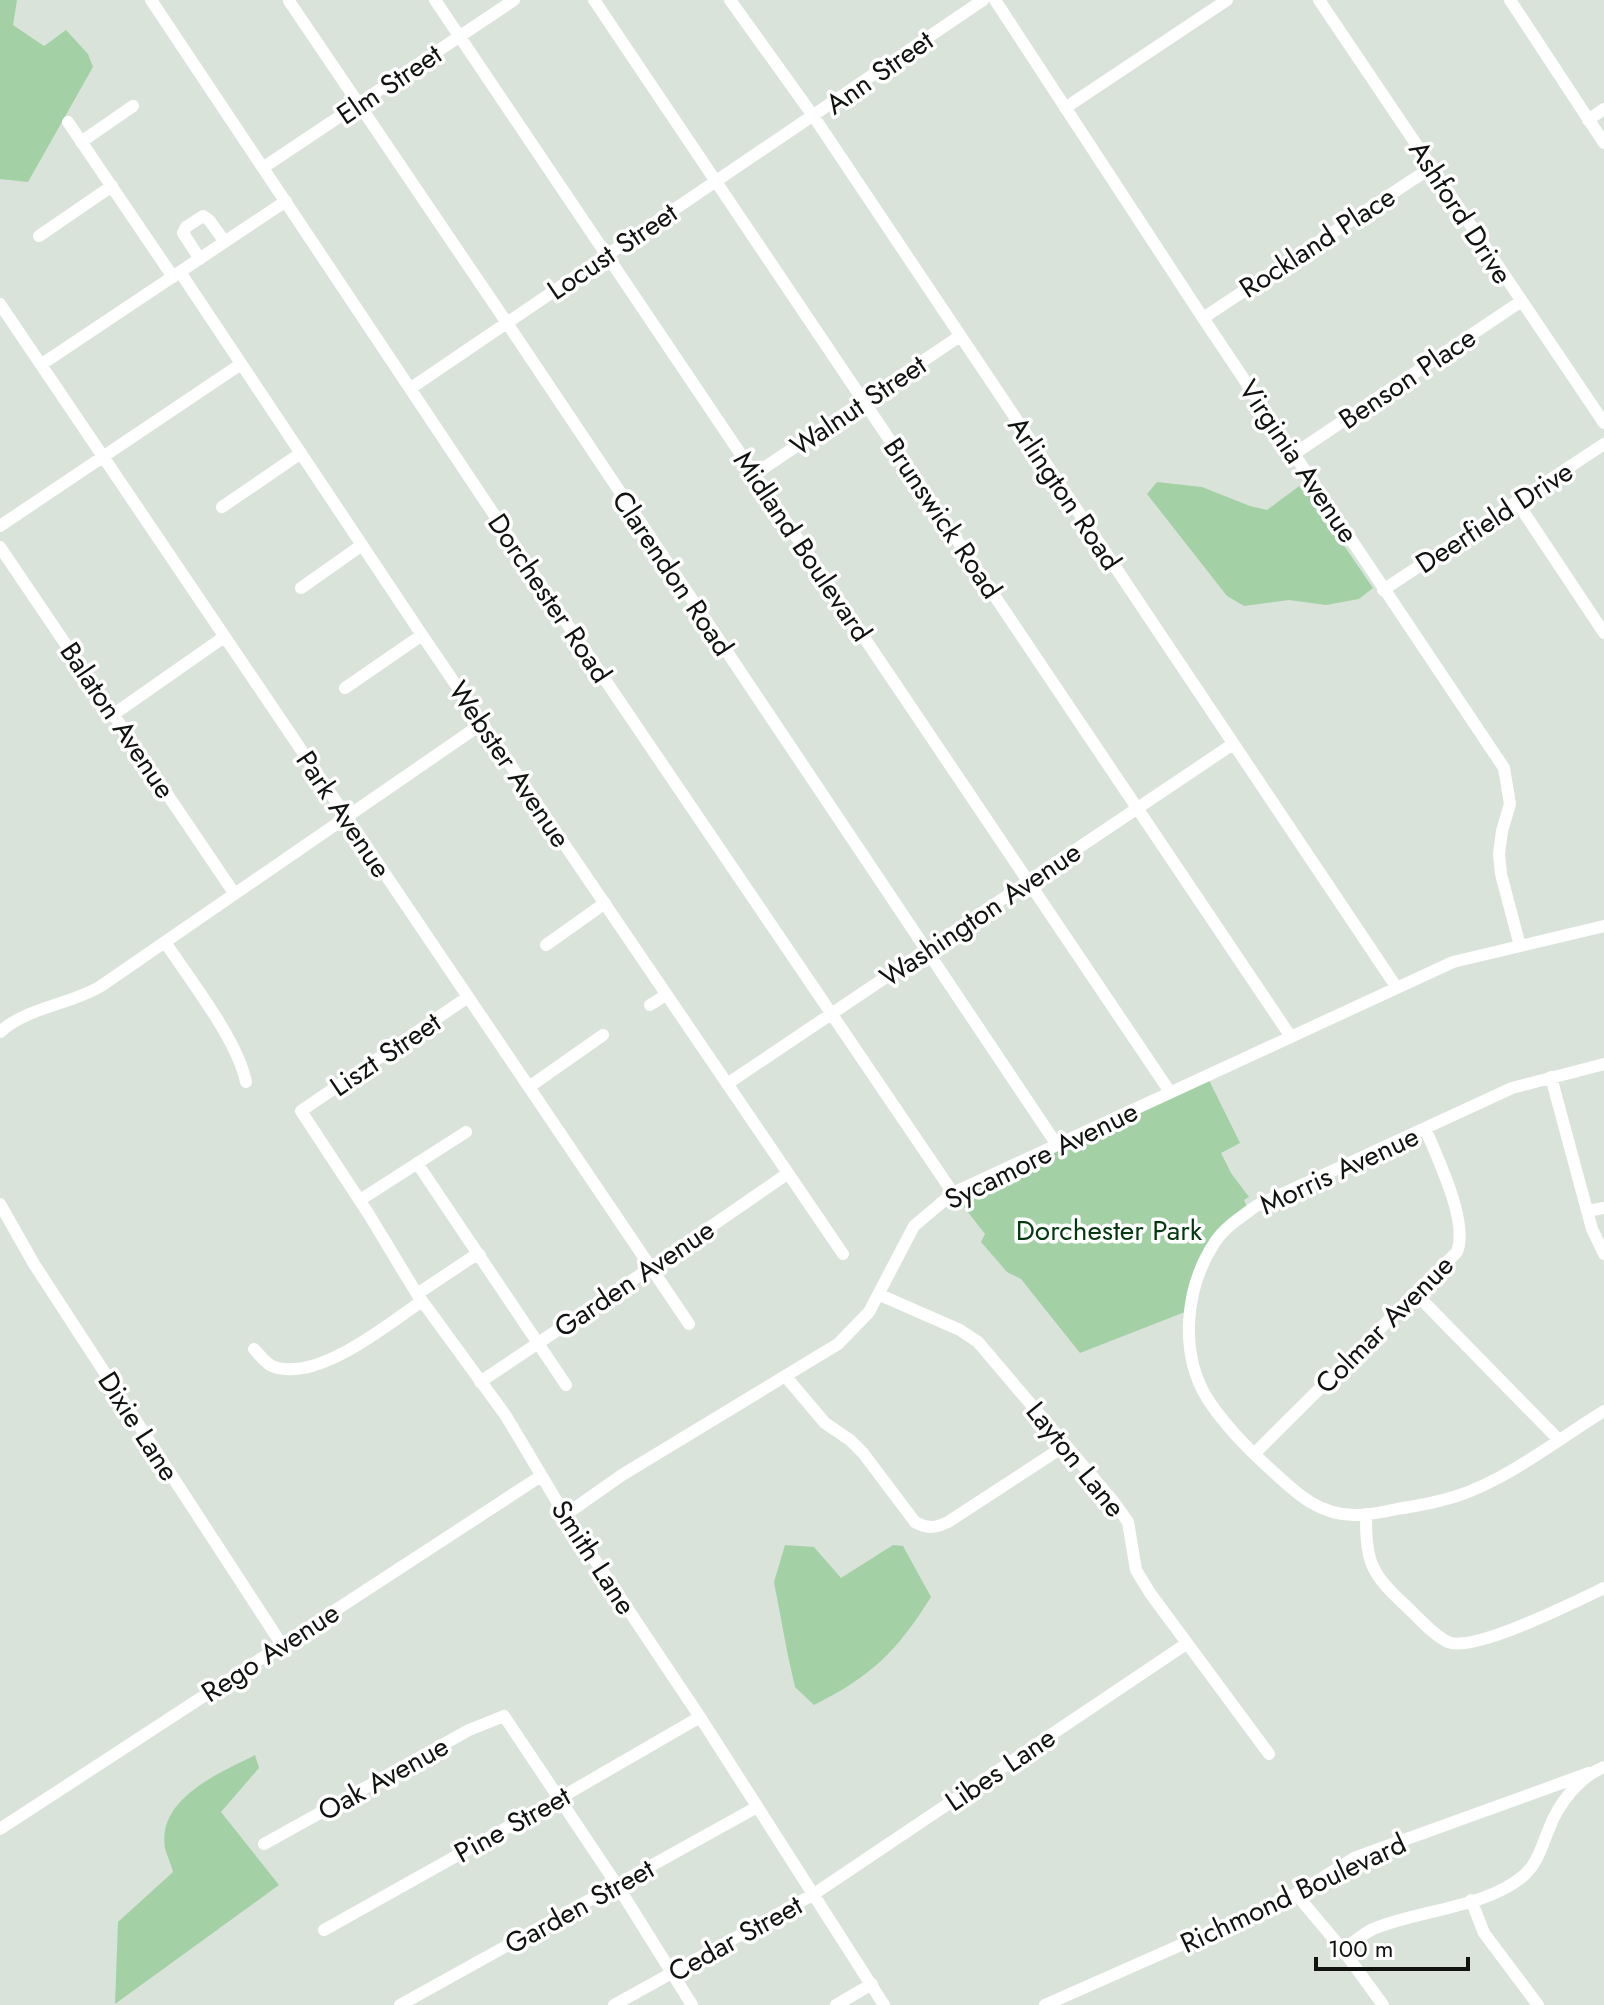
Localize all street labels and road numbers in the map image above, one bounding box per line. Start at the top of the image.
street label: Ann Street [817,20,942,125]
street label: Elm Street [329,34,450,135]
street label: Ashford Drive [1399,132,1522,292]
street label: Rockland Place [1231,177,1403,308]
street label: Locust Street [539,193,686,310]
street label: Benson Place [1331,317,1484,439]
street label: Walnut Street [782,345,935,466]
street label: Virginia Avenue [1229,371,1368,551]
street label: Arlington Road [998,408,1131,579]
street label: Brunswick Road [873,429,1012,607]
street label: Midland Boulevard [723,443,882,650]
street label: Deerfield Drive [1408,451,1581,584]
street label: Clarendon Road [602,482,743,664]
street label: Dorchester Road [478,505,622,691]
street label: Balaton Avenue [50,634,185,807]
street label: Webster Avenue [438,673,581,856]
street label: Park Avenue [286,742,401,886]
street label: Washington Avenue [872,832,1089,997]
street label: Liszt Street [322,1002,449,1107]
street label: Sycamore Avenue [938,1091,1145,1220]
street label: Morris Avenue [1253,1116,1426,1225]
street label: Garden Avenue [546,1210,723,1347]
street label: Colmar Avenue [1306,1246,1463,1403]
street label: Dixie Lane [88,1363,189,1489]
street label: Layton Lane [1016,1393,1135,1526]
street label: Smith Lane [541,1492,646,1623]
street label: Rego Avenue [193,1592,347,1712]
street label: Libes Lane [937,1717,1064,1821]
street label: Oak Avenue [311,1726,456,1831]
street label: Pine Street [447,1776,578,1873]
street label: Richmond Boulevard [1174,1823,1413,1964]
street label: Garden Street [497,1848,662,1964]
street label: Cedar Street [661,1885,810,1992]

